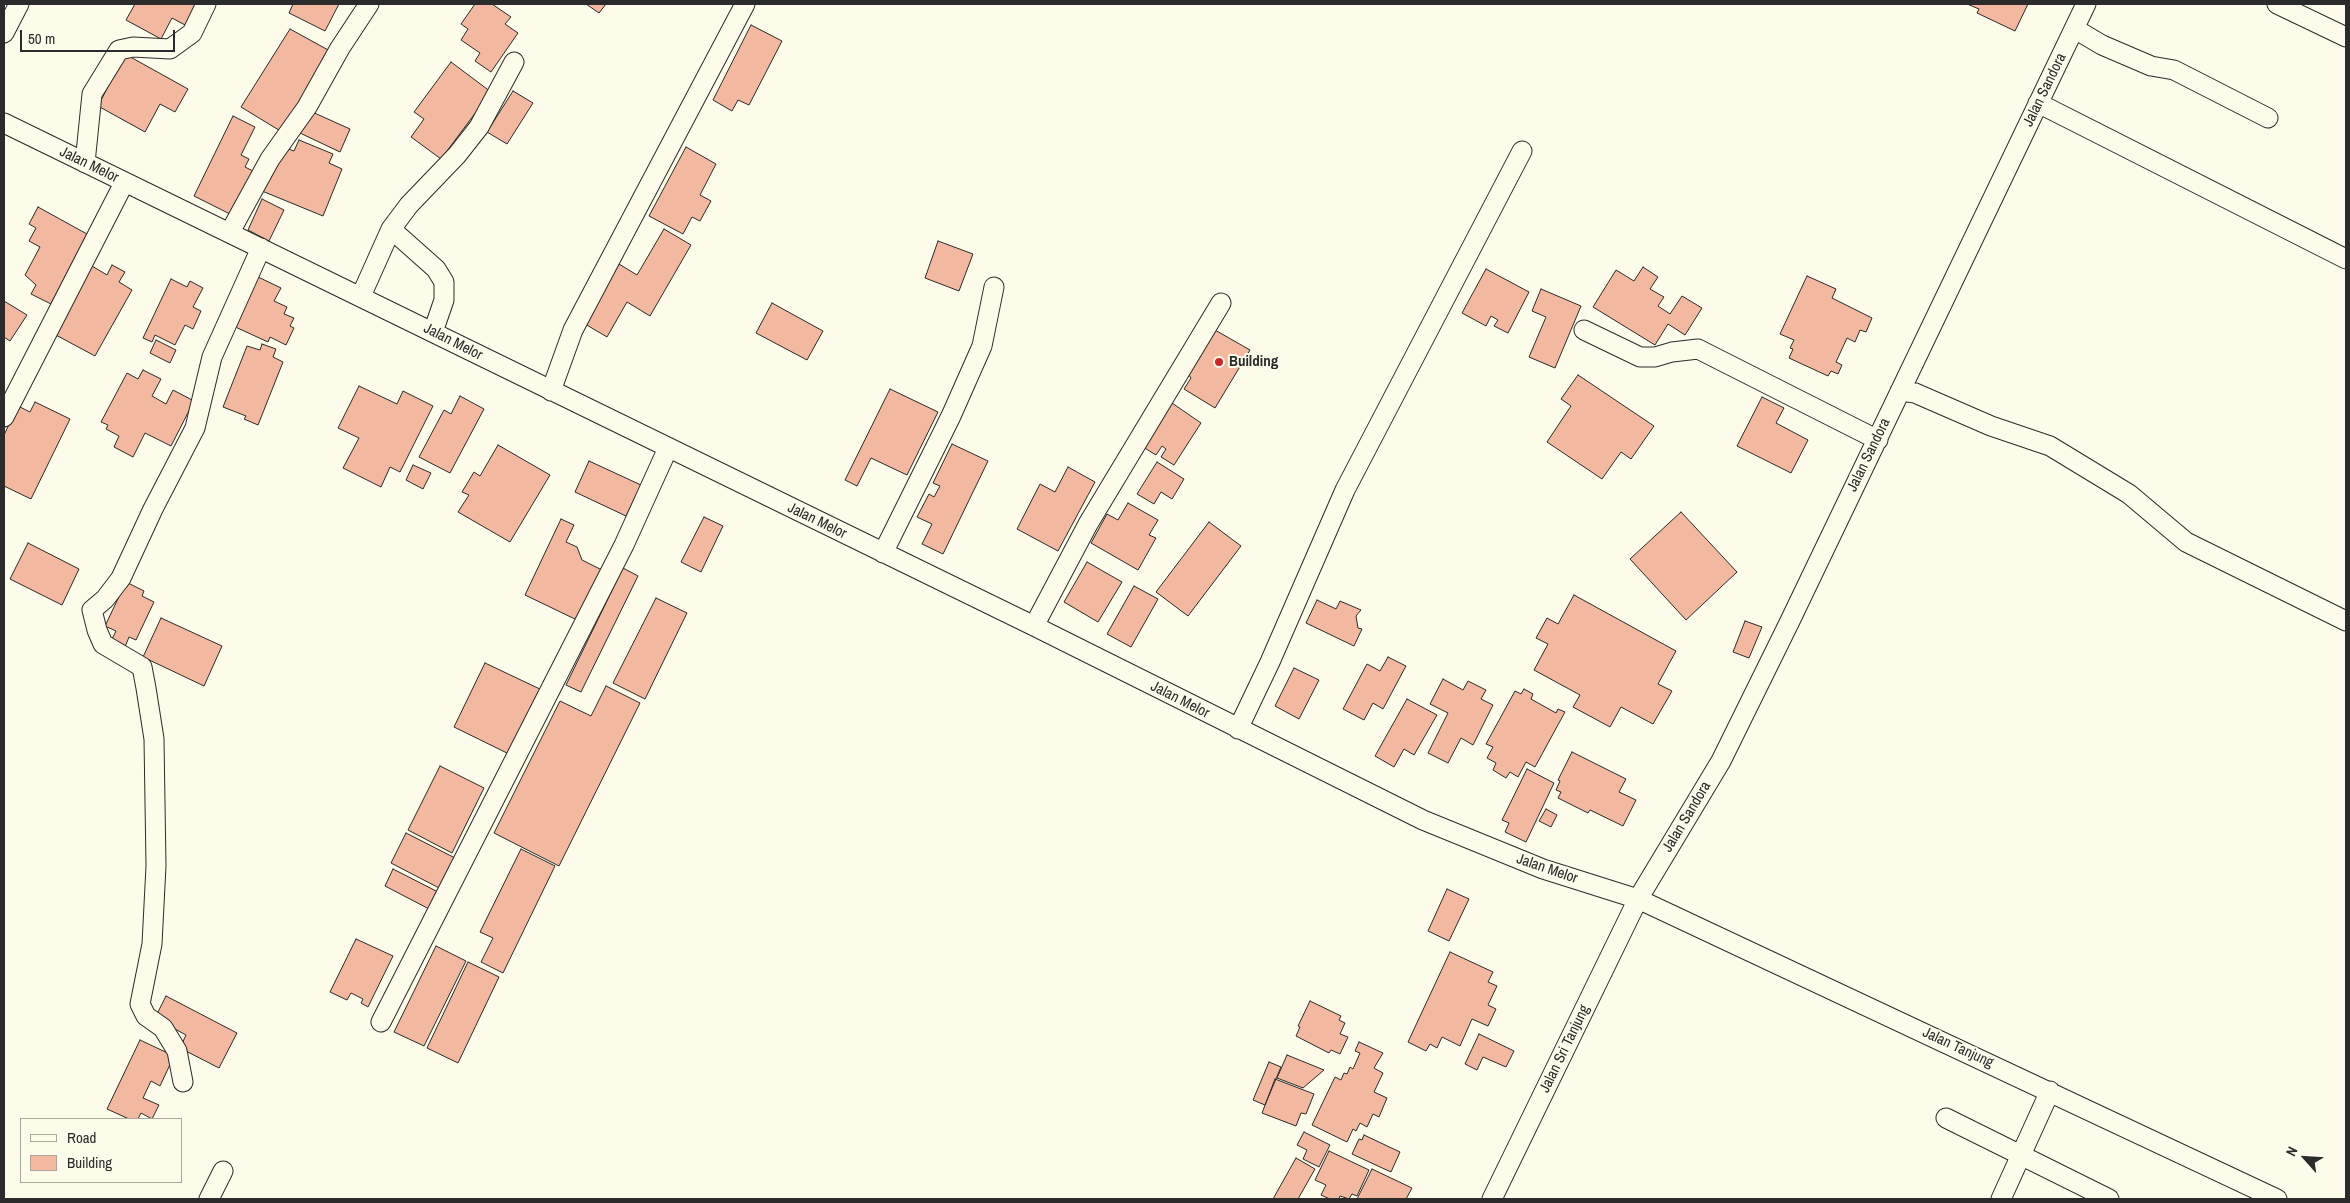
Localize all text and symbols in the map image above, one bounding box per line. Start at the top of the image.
scale bar [22,20,178,52]
text: 50 m [28,28,55,49]
street label: Jalan Sandora [2020,50,2070,130]
street label: Jalan Melor [56,143,122,187]
street label: Jalan Melor [421,320,485,364]
place label: Building [1229,353,1278,371]
marker: Building [1213,356,1225,368]
street label: Jalan Sandora [1844,415,1894,495]
street label: Jalan Melor [784,499,850,543]
street label: Jalan Melor [1148,678,1212,722]
street label: Jalan Sandora [1659,778,1715,856]
street label: Jalan Melor [1514,850,1580,888]
street label: Jalan Sri Tanjung [1536,1002,1594,1096]
street label: Jalan Tanjung [1920,1024,1996,1072]
legend [20,1118,182,1183]
text: Road [67,1127,96,1148]
north arrow [2280,1133,2330,1183]
text: N [2282,1144,2301,1159]
text: Building [67,1152,112,1173]

